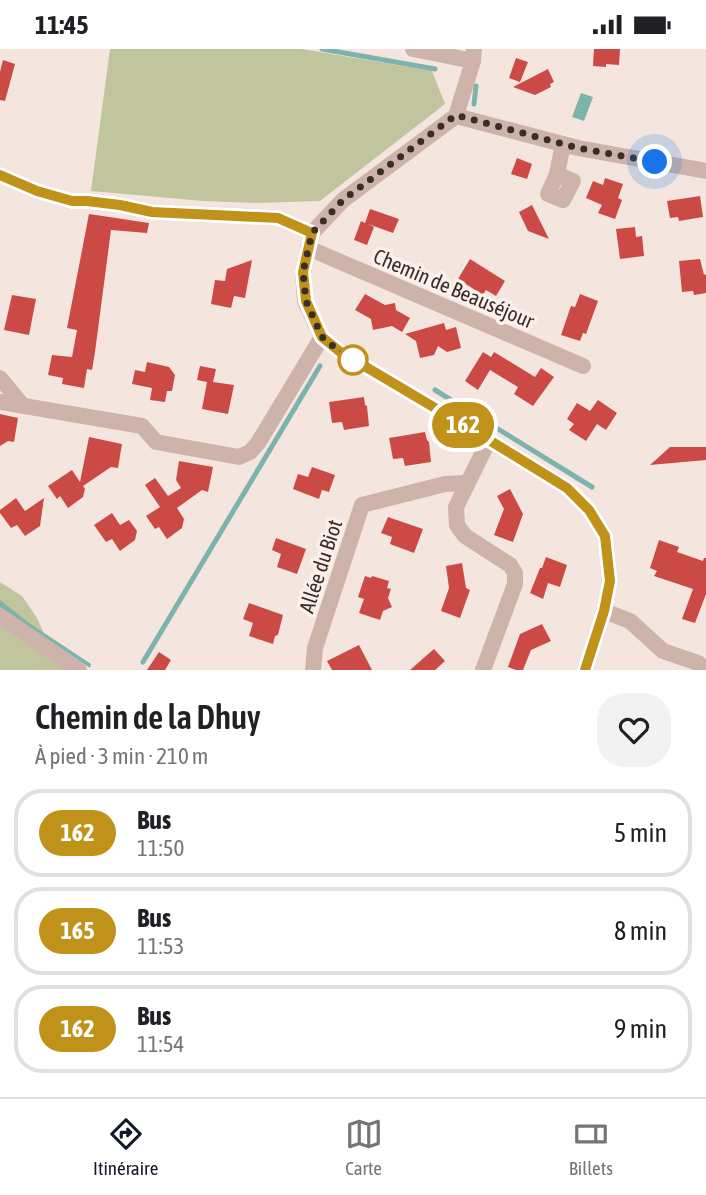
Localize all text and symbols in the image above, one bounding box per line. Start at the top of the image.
text: 11:45 [35,10,89,40]
your location [637,144,672,179]
street label: Chemin de Beauséjour [370,243,539,333]
unlabelled marker [338,345,368,375]
line badge: 162 [423,402,503,448]
text: 162 [446,411,480,438]
street label: Allée du Biot [294,516,346,616]
button: heart [597,693,671,767]
text: Chemin de la Dhuy [35,698,261,736]
text: À pied · 3 min · 210 m [35,743,208,769]
text: Bus [137,805,171,835]
text: 5 min [614,818,667,848]
text: 162 [61,819,94,846]
text: 11:50 [137,835,184,861]
text: Bus [137,903,171,933]
text: 8 min [614,916,667,946]
text: 165 [61,917,94,944]
text: 11:53 [137,933,184,959]
text: Bus [137,1001,171,1031]
text: 9 min [614,1014,667,1044]
text: 162 [61,1015,94,1042]
text: 11:54 [137,1031,184,1057]
tab: Itinéraire [93,1115,158,1179]
tab: Carte [345,1115,383,1179]
tab: Billets [569,1115,613,1179]

